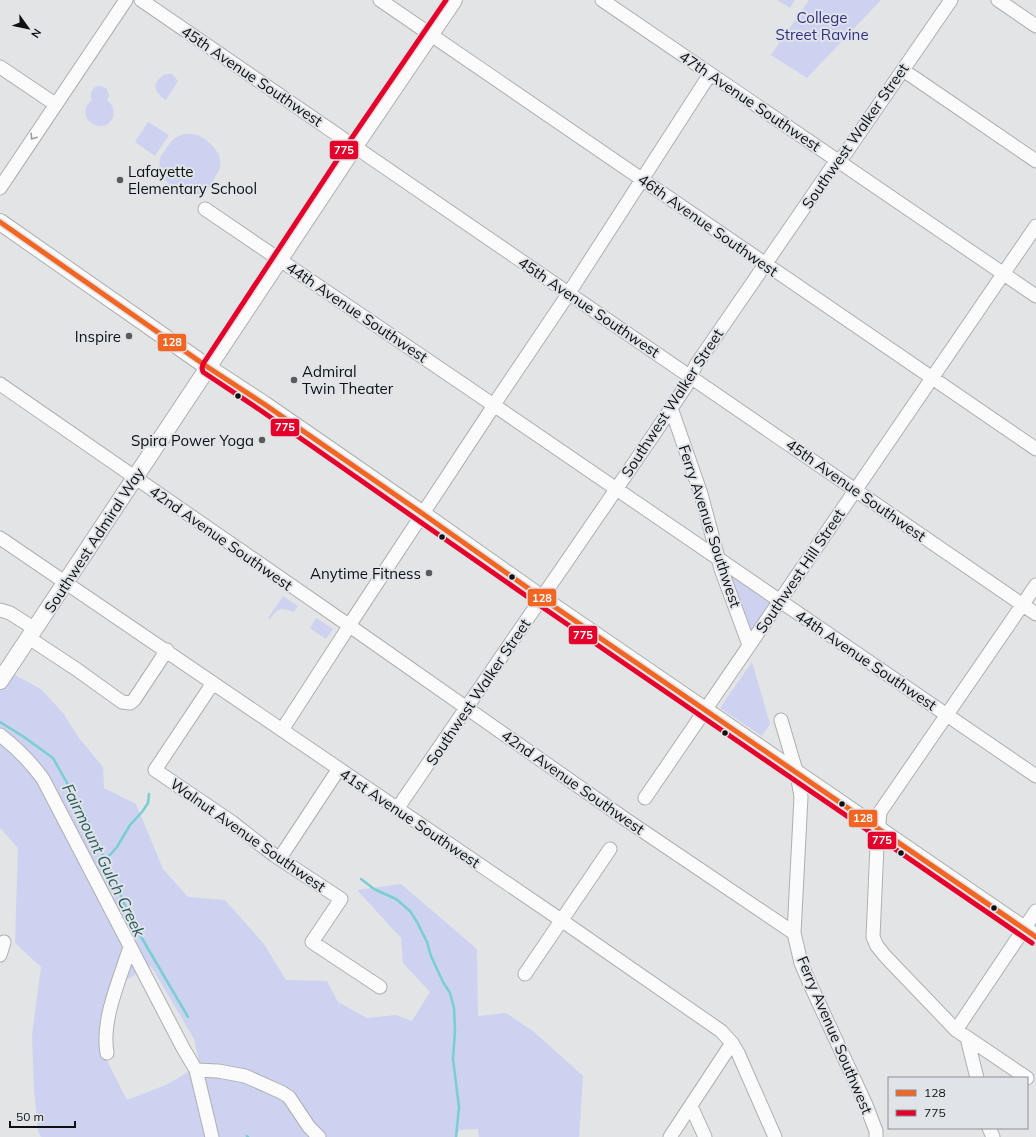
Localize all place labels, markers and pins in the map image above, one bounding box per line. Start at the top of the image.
place label: Lafayette Elementary School [128,162,257,198]
marker: Lafayette Elementary School [115,175,125,185]
place label: Inspire [75,327,121,346]
marker: Inspire [124,331,134,341]
place label: Admiral Twin Theater [302,362,394,398]
marker: Admiral Twin Theater [289,375,299,385]
unlabelled marker [233,391,243,401]
place label: Spira Power Yoga [131,431,254,450]
marker: Spira Power Yoga [257,435,267,445]
unlabelled marker [437,532,447,542]
place label: Anytime Fitness [310,564,421,583]
marker: Anytime Fitness [424,568,434,578]
unlabelled marker [507,572,517,582]
unlabelled marker [720,728,730,738]
unlabelled marker [837,799,847,809]
unlabelled marker [896,848,906,858]
unlabelled marker [989,903,999,913]

